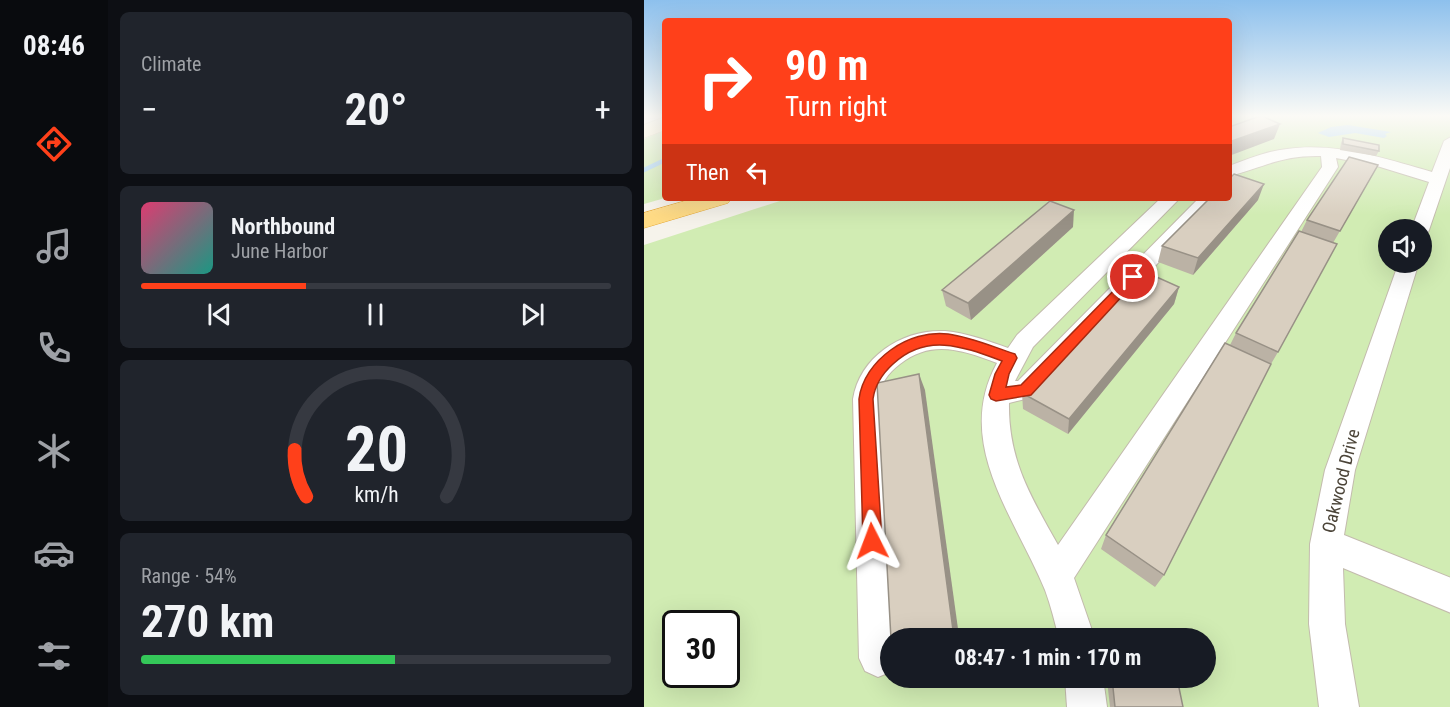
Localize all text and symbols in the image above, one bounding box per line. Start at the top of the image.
text: 08:46 [23,30,85,62]
text: 90 m [785,41,868,90]
icon: right [686,42,764,120]
text: Climate [141,52,201,76]
text: 20° [345,83,408,136]
text: − [141,90,158,129]
text: + [595,90,611,129]
text: Turn right [785,91,887,123]
icon: directions [33,123,75,165]
icon: left [741,156,774,189]
text: Then [686,160,729,185]
text: Northbound [231,214,335,239]
map controls [1378,219,1432,273]
button: sound [1378,219,1432,273]
icon: music [33,225,75,267]
text: June Harbor [231,239,328,263]
pin [1107,251,1158,302]
icon: arrive [1116,260,1149,293]
icon: previous [203,298,236,331]
icon: pause [359,298,392,331]
icon: next [516,298,549,331]
icon: phone [33,327,75,369]
text: 20 [344,414,408,487]
street label: Oakwood Drive [1317,427,1364,535]
icon: climate [33,430,75,472]
text: km/h [354,483,398,508]
position arrow [840,509,904,573]
icon: car [33,532,75,574]
text: Range · 54% [141,564,237,588]
text: 270 km [141,595,274,648]
speed limit sign: 30 [662,610,740,688]
icon: filters [33,635,75,677]
text: 08:47 · 1 min · 170 m [955,645,1141,670]

